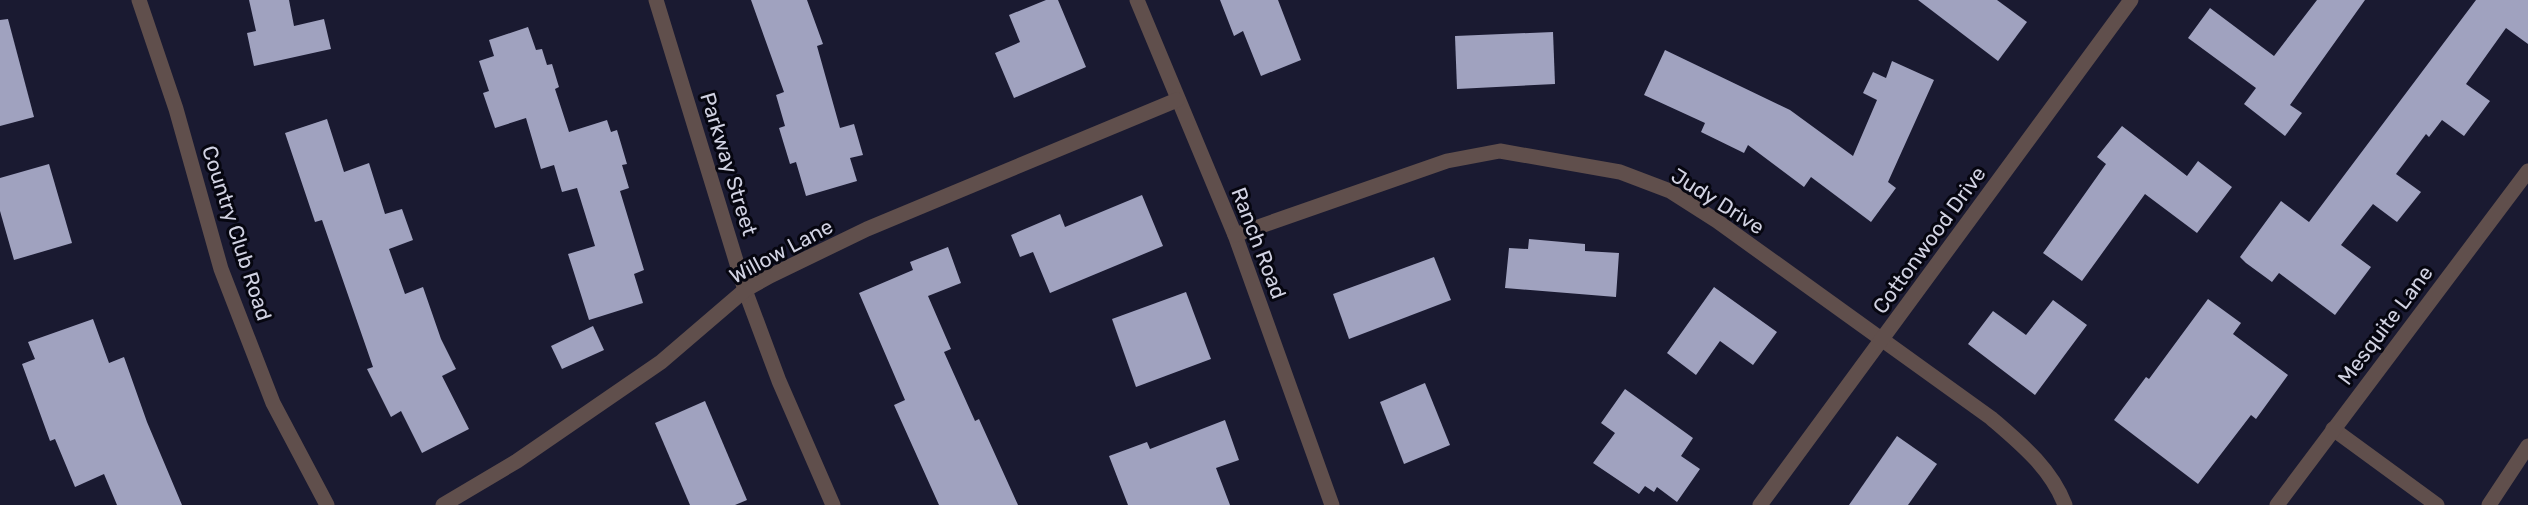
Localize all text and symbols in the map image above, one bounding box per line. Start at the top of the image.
street label: Parkway Street [695,89,763,239]
street label: Country Club Road [197,142,277,324]
street label: Cottonwood Drive [1867,162,1991,318]
street label: Judy Drive [1667,163,1769,239]
street label: Ranch Road [1226,184,1292,302]
street label: Willow Lane [725,213,837,289]
street label: Mesquite Lane [2332,261,2438,389]

